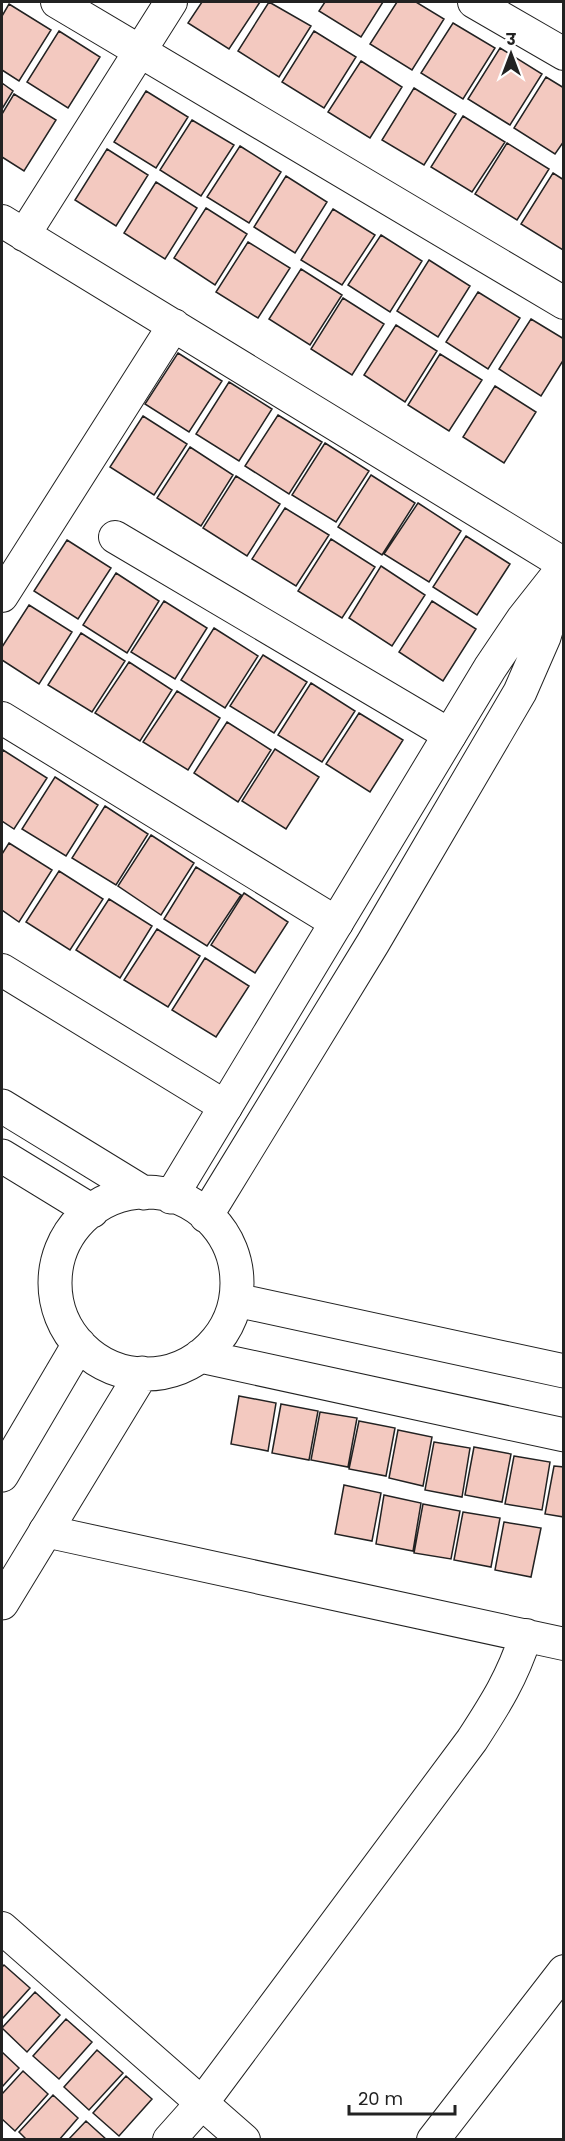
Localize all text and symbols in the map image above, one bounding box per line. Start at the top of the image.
north arrow [481,24,541,84]
text: उ [505,28,516,51]
scale bar [349,2078,456,2116]
text: 20 m [358,2086,403,2111]

